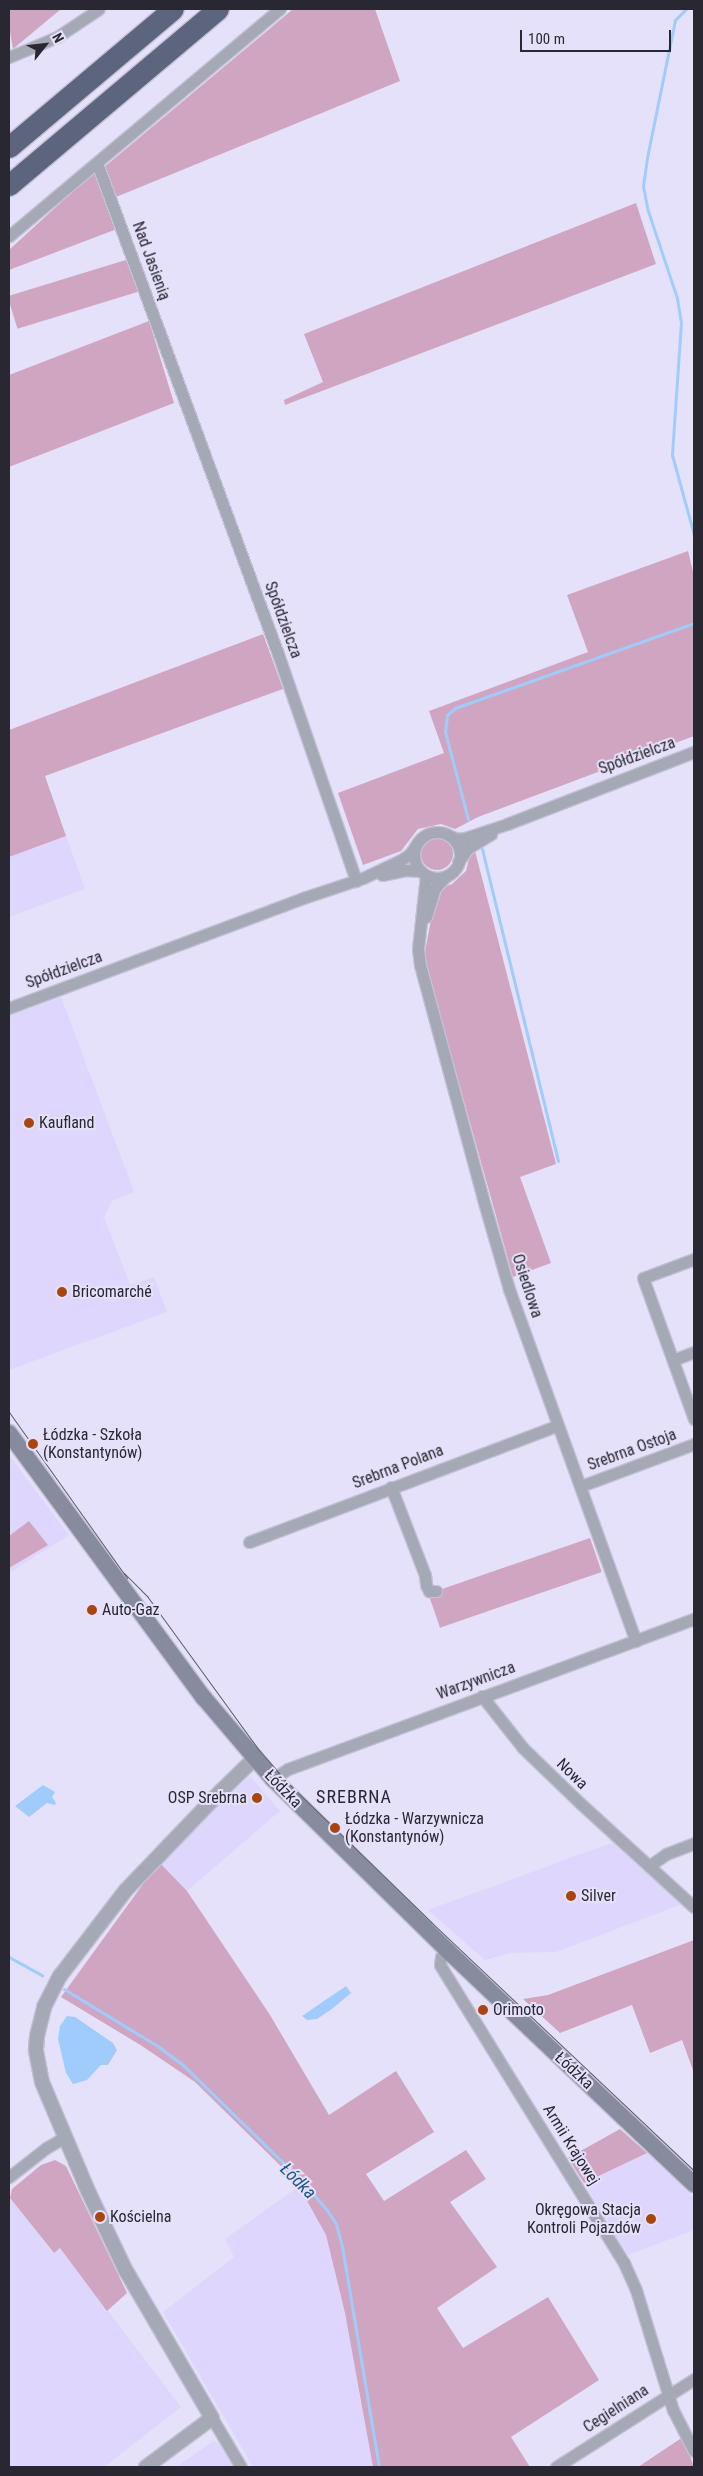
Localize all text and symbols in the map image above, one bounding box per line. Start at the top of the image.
north arrow [20,20,70,70]
scale bar [523,20,674,52]
text: N [49,30,67,45]
text: 100 m [528,30,565,48]
street label: Nad Jasienią [128,219,174,303]
street label: Spółdzielcza [260,579,306,661]
street label: Spółdzielcza [596,733,678,779]
street label: Spółdzielcza [23,947,105,993]
place label: Kaufland [39,1113,95,1133]
marker: Kaufland [23,1117,35,1129]
street label: Osiedlowa [508,1252,546,1320]
place label: Bricomarché [72,1282,152,1302]
marker: Bricomarché [56,1286,68,1298]
place label: Łódzka - Szkoła (Konstantynów) [43,1425,142,1463]
street label: Srebrna Ostoja [585,1425,679,1475]
marker: Łódzka - Szkoła (Konstantynów) [27,1438,39,1450]
street label: Srebrna Polana [350,1441,446,1493]
place label: Auto-Gaz [102,1600,160,1620]
marker: Auto-Gaz [86,1604,98,1616]
street label: Warzywnicza [434,1658,518,1704]
street label: Nowa [552,1755,592,1793]
street label: Łódzka [260,1766,306,1812]
district label: SREBRNA [315,1786,393,1808]
place label: OSP Srebrna [168,1788,247,1808]
marker: OSP Srebrna [251,1792,263,1804]
place label: Łódzka - Warzywnicza (Konstantynów) [345,1809,484,1847]
marker: Łódzka - Warzywnicza (Konstantynów) [329,1822,341,1834]
place label: Silver [581,1886,616,1906]
marker: Silver [565,1890,577,1902]
place label: Orimoto [493,2000,544,2020]
marker: Orimoto [477,2004,489,2016]
street label: Łódzka [551,2048,597,2094]
street label: Armii Krajowej [539,2101,603,2189]
water label: Łódka [276,2159,320,2203]
place label: Okręgowa Stacja Kontroli Pojazdów [527,2200,641,2238]
place label: Kościelna [110,2207,171,2227]
marker: Kościelna [94,2211,106,2223]
marker: Okręgowa Stacja Kontroli Pojazdów [645,2213,657,2225]
street label: Cegielniana [580,2381,652,2437]

